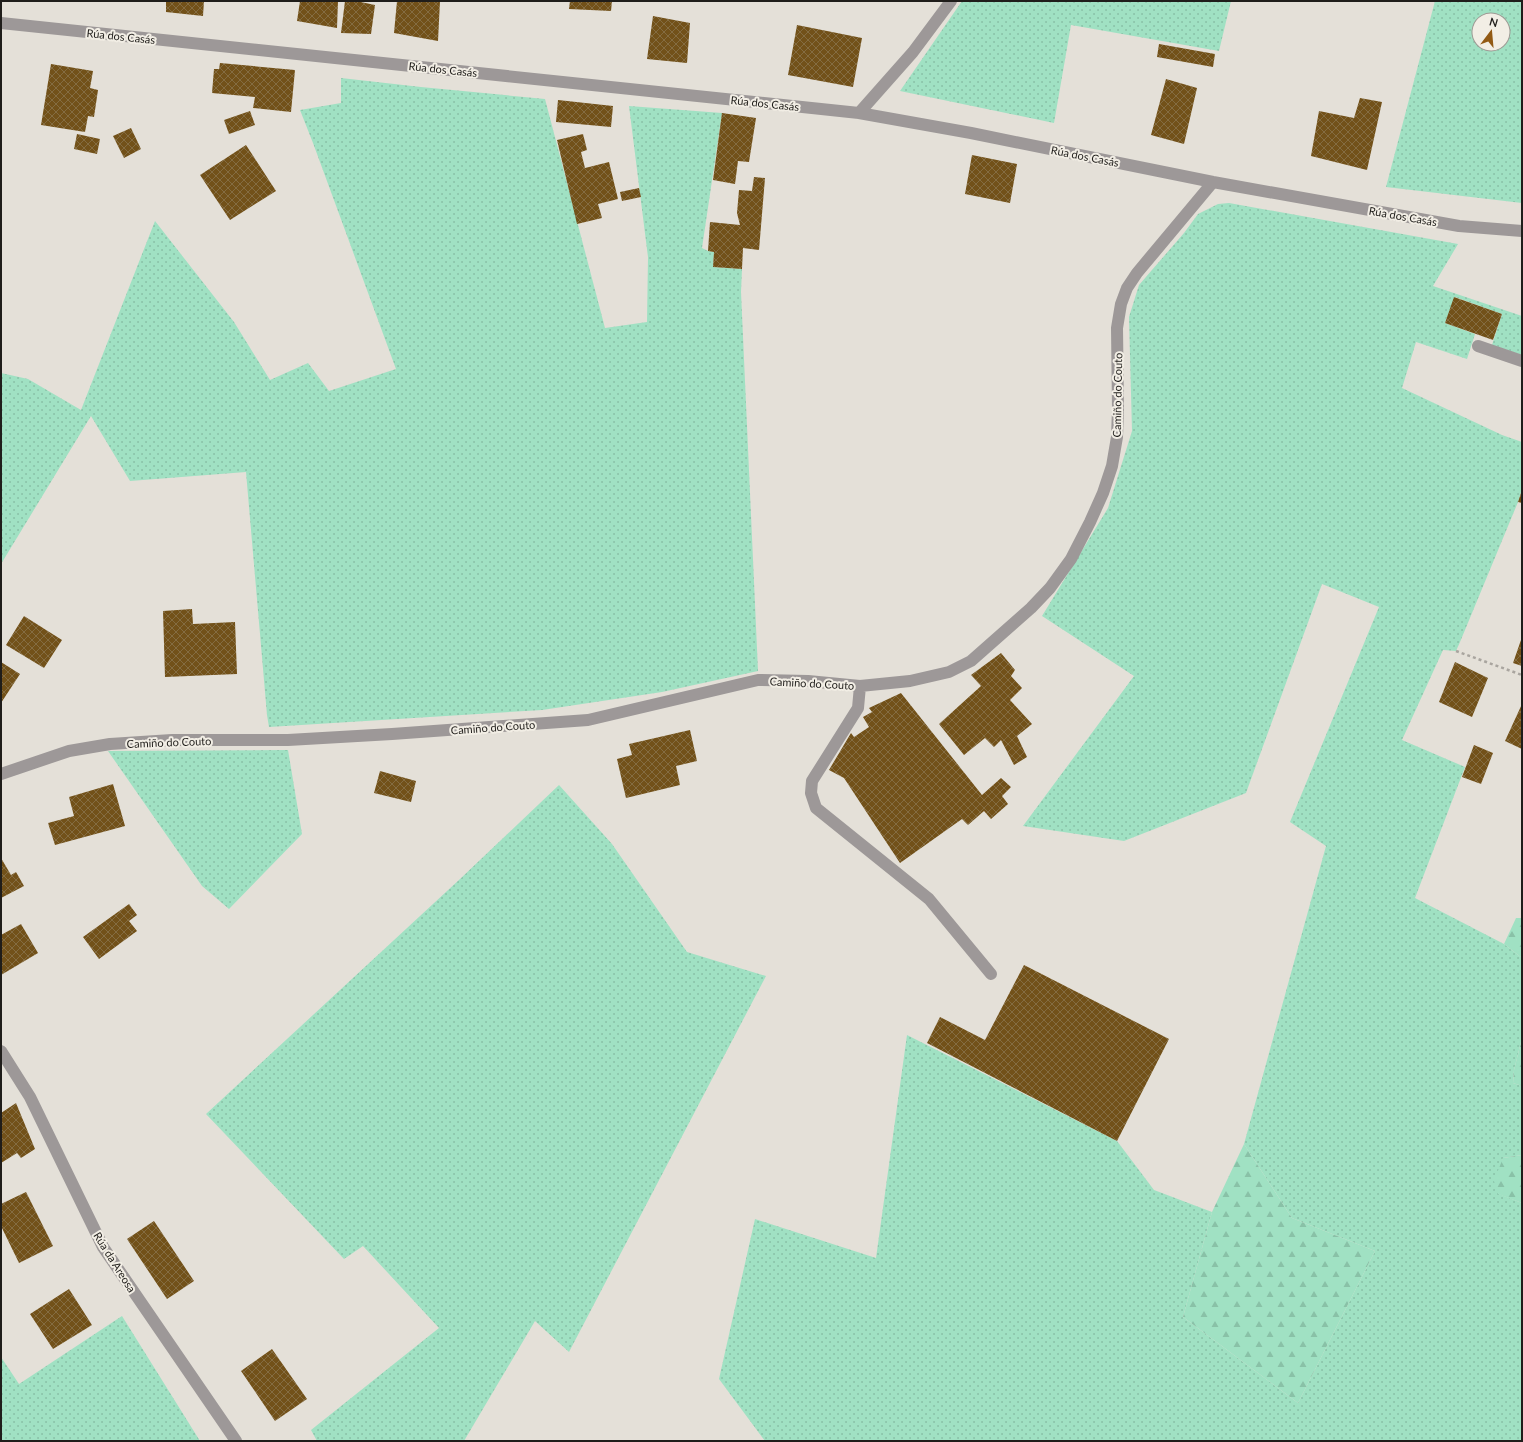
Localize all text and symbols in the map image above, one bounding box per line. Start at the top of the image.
north arrow [1471,12,1511,52]
text: N [1488,14,1500,29]
street label: Rúa dos Casás [86,26,156,46]
street label: Rúa dos Casás [408,59,478,79]
street label: Rúa dos Casás [730,93,800,113]
street label: Rúa dos Casás [1050,143,1120,169]
street label: Rúa dos Casás [1368,204,1438,228]
street label: Camiño do Couto [1110,353,1124,437]
street label: Camiño do Couto [769,674,855,692]
street label: Camiño do Couto [450,718,536,736]
street label: Camiño do Couto [126,734,212,750]
street label: Rúa da Areosa [91,1229,139,1295]

